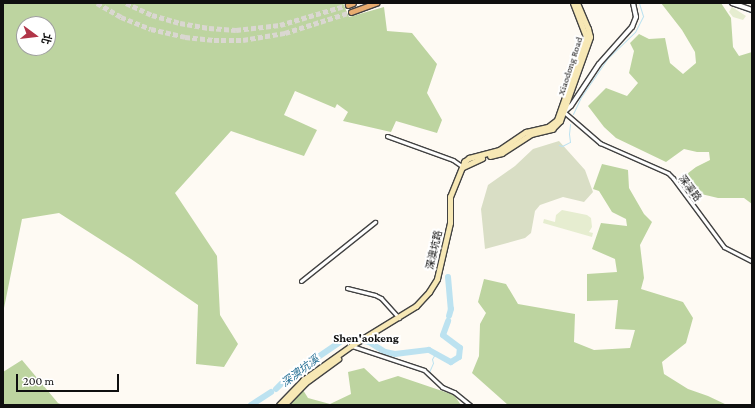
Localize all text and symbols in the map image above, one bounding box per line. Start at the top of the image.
north arrow [16,16,56,56]
text: 北 [39,32,54,46]
street label: Xiaodong Road [555,35,585,97]
street label: 深溪路 [676,172,704,204]
street label: 深澳坑路 [424,229,444,271]
district label: Shen'aokeng [333,332,399,346]
water label: 深澳坑溪 [278,352,322,390]
scale bar [18,366,121,392]
text: 200 m [23,374,54,388]

